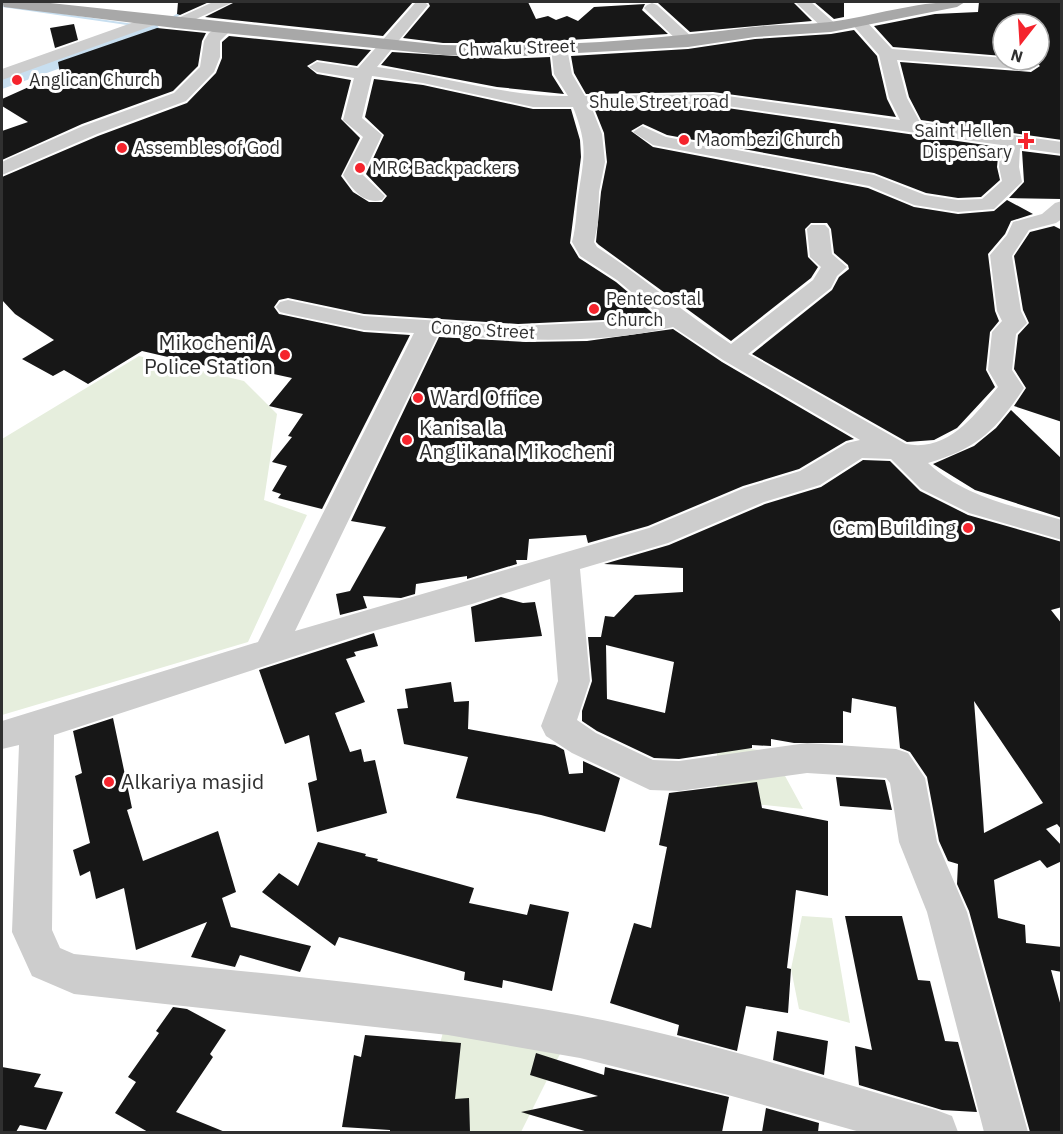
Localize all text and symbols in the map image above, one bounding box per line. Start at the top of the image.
north arrow [991,12,1051,72]
street label: Chwaku Street [458,34,576,61]
text: N [1008,45,1025,68]
place label: Anglican Church [29,68,160,91]
marker: Anglican Church [10,73,24,87]
street label: Shule Street road [589,90,729,113]
place label: Saint Hellen Dispensary [914,119,1012,163]
place label: Maombezi Church [696,128,841,151]
marker: Saint Hellen Dispensary [1017,132,1035,150]
marker: Maombezi Church [677,133,691,147]
place label: Assembles of God [134,136,280,159]
marker: Assembles of God [115,141,129,155]
place label: MRC Backpackers [372,156,517,179]
marker: MRC Backpackers [353,161,367,175]
place label: Pentecostal Church [606,287,701,331]
marker: Pentecostal Church [587,302,601,316]
street label: Congo Street [430,315,536,344]
place label: Mikocheni A Police Station [144,328,273,380]
marker: Mikocheni A Police Station [278,348,292,362]
place label: Ward Office [430,383,540,411]
marker: Ward Office [411,391,425,405]
place label: Kanisa la Anglikana Mikocheni [419,413,613,465]
marker: Kanisa la Anglikana Mikocheni [400,433,414,447]
place label: Ccm Building [832,513,956,541]
marker: Ccm Building [961,521,975,535]
place label: Alkariya masjid [121,767,264,795]
marker: Alkariya masjid [102,775,116,789]

